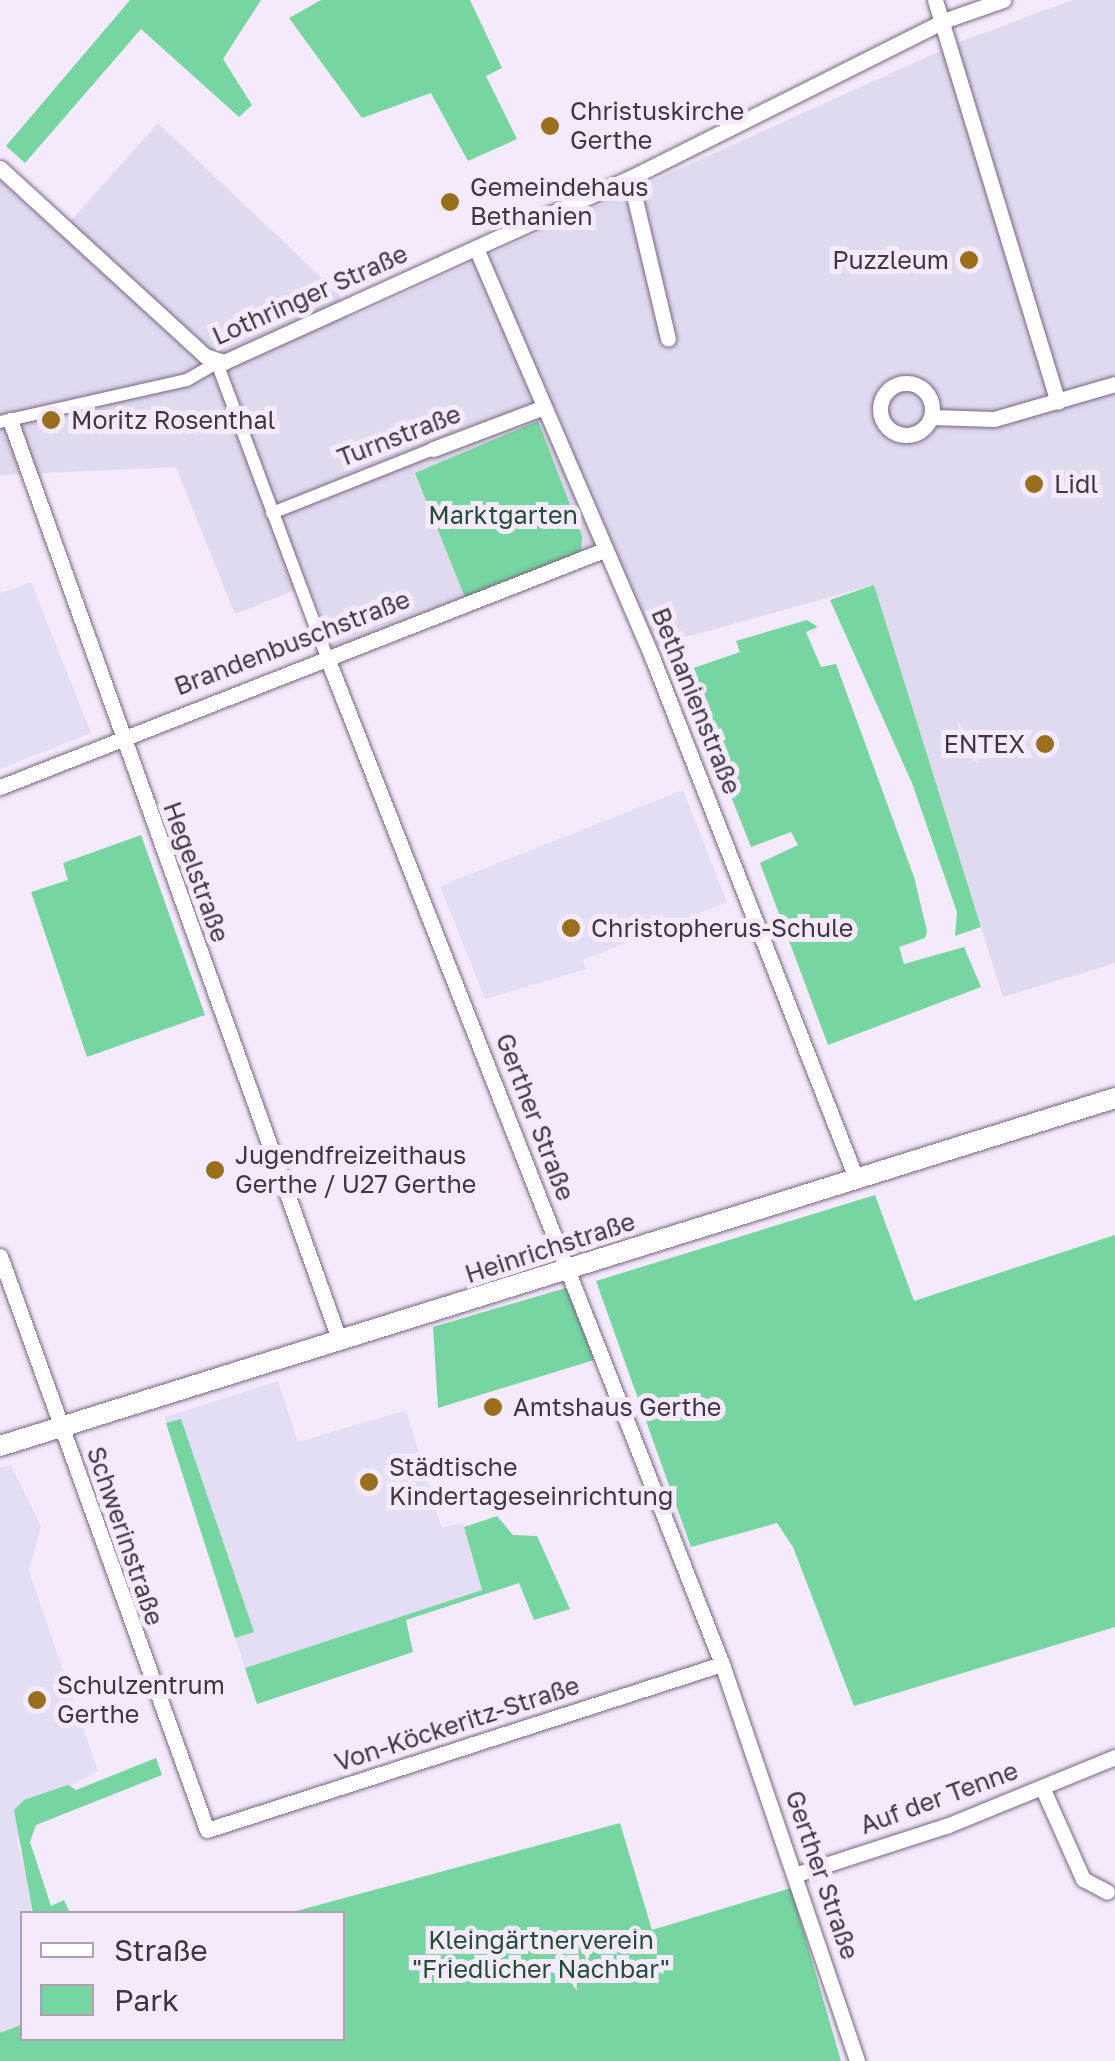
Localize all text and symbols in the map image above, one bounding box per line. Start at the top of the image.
place label: Christuskirche Gerthe [570,97,744,156]
marker: Christuskirche Gerthe [539,115,561,137]
place label: Gemeindehaus Bethanien [470,173,649,232]
marker: Gemeindehaus Bethanien [439,191,461,213]
street label: Lothringer Straße [208,239,412,351]
place label: Puzzleum [832,245,949,275]
marker: Puzzleum [958,249,980,271]
street label: Turnstraße [333,399,465,473]
place label: Moritz Rosenthal [71,405,276,435]
marker: Moritz Rosenthal [40,409,62,431]
place label: Lidl [1054,469,1098,499]
marker: Lidl [1023,473,1045,495]
park label: Marktgarten [428,500,578,530]
street label: Brandenbuschstraße [170,584,414,702]
street label: Bethanienstraße [645,603,747,799]
place label: ENTEX [944,729,1025,759]
marker: ENTEX [1034,733,1056,755]
street label: Hegelstraße [157,798,235,946]
place label: Christopherus-Schule [591,913,853,943]
marker: Christopherus-Schule [560,917,582,939]
street label: Gerther Straße [489,1029,581,1205]
place label: Jugendfreizeithaus Gerthe / U27 Gerthe [235,1141,476,1200]
marker: Jugendfreizeithaus Gerthe / U27 Gerthe [204,1159,226,1181]
street label: Heinrichstraße [461,1206,639,1290]
place label: Amtshaus Gerthe [513,1392,721,1422]
marker: Amtshaus Gerthe [482,1396,504,1418]
street label: Schwerinstraße [80,1443,170,1629]
place label: Städtische Kindertageseinrichtung [389,1453,673,1512]
marker: Städtische Kindertageseinrichtung [358,1471,380,1493]
street label: Von-Köckeritz-Straße [331,1670,583,1778]
place label: Schulzentrum Gerthe [57,1671,225,1730]
marker: Schulzentrum Gerthe [26,1689,48,1711]
street label: Auf der Tenne [856,1756,1022,1840]
street label: Gerther Straße [779,1787,865,1963]
legend [20,1911,345,2041]
park label: Kleingärtnerverein "Friedlicher Nachbar" [412,1926,670,1985]
text: Straße [114,1932,208,1968]
text: Park [114,1982,179,2018]

